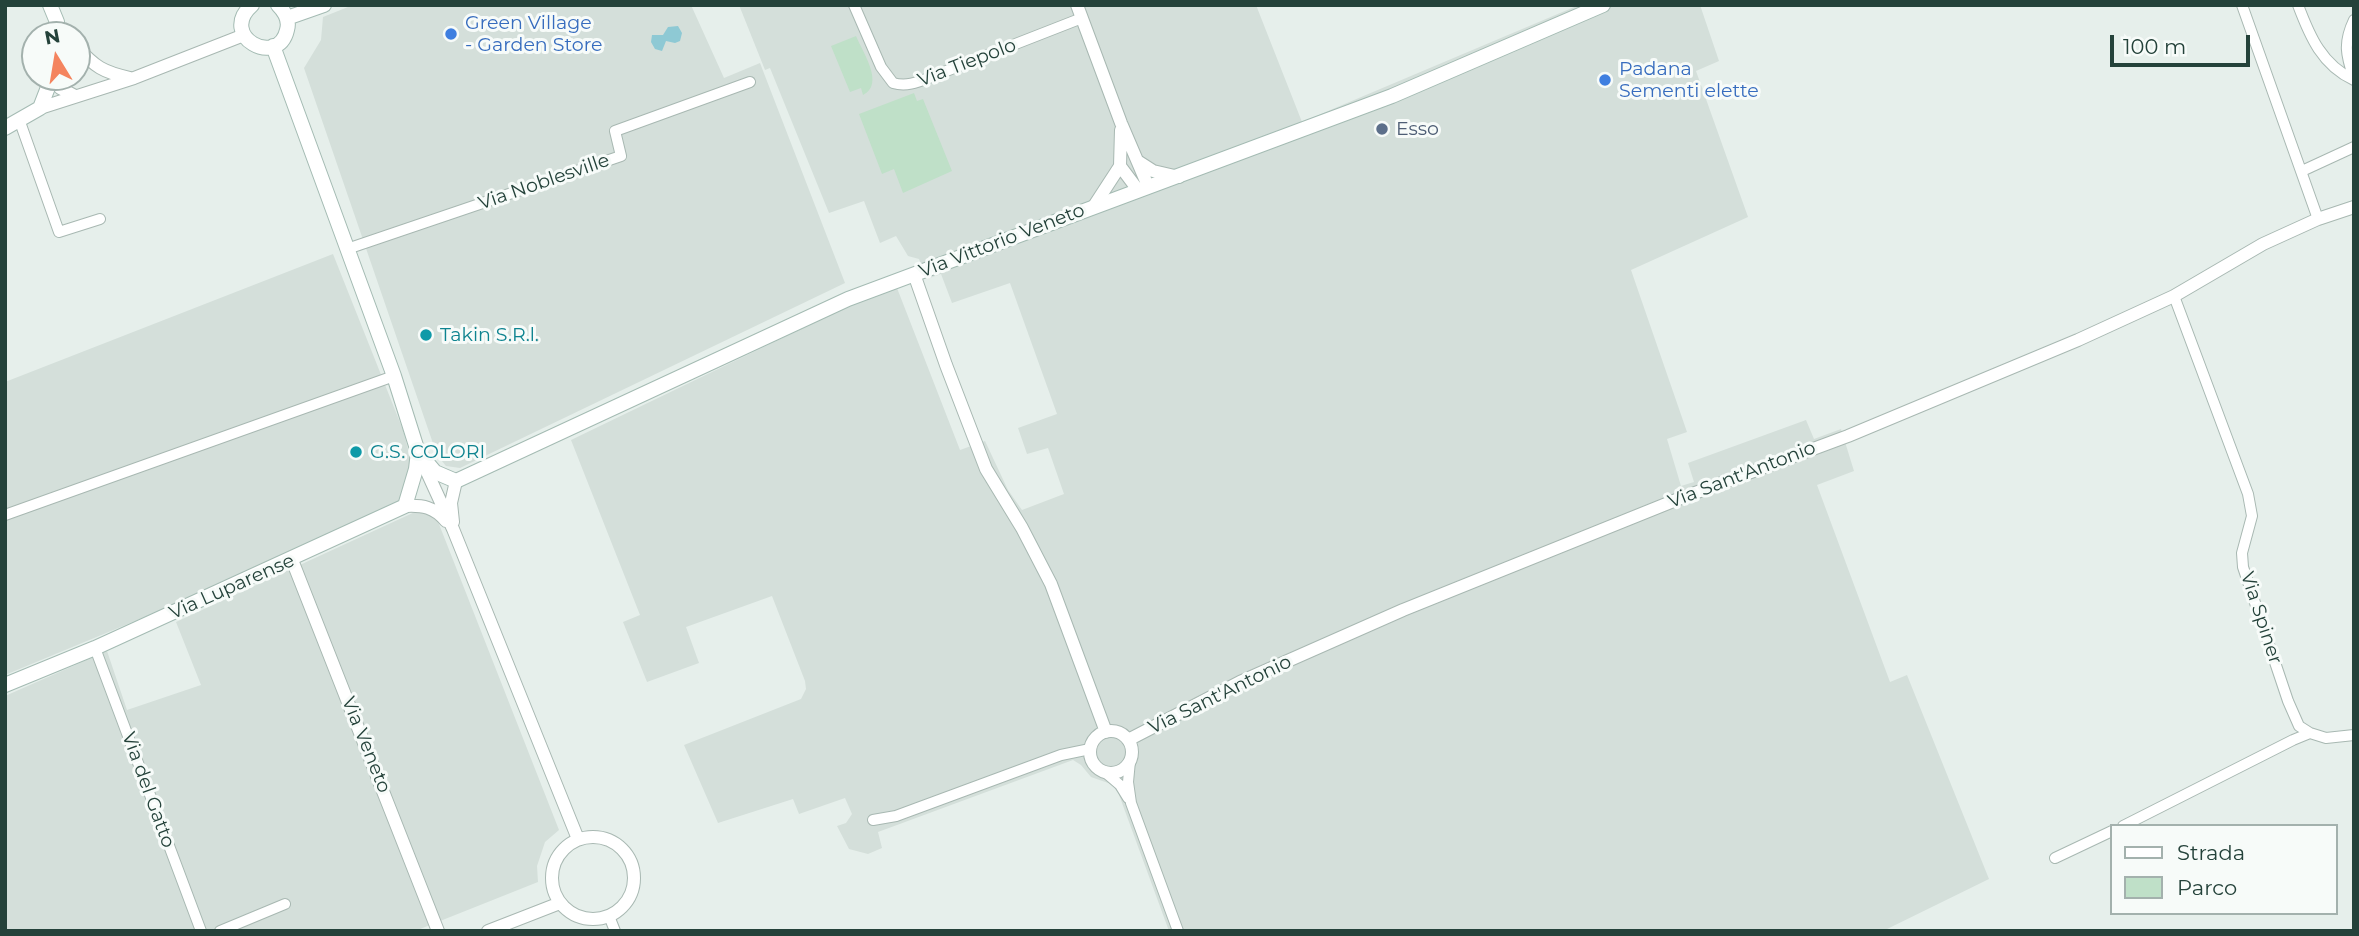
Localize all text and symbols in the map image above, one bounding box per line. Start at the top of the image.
place label: Green Village - Garden Store [465,12,602,56]
north arrow [21,21,91,91]
scale bar [2114,21,2254,65]
text: N [43,24,62,50]
marker: Green Village - Garden Store [443,26,459,42]
street label: Via Tiepolo [915,34,1019,92]
text: 100 m [2123,34,2186,59]
place label: Padana Sementi elette [1619,58,1759,102]
marker: Padana Sementi elette [1597,72,1613,88]
place label: Esso [1396,118,1439,140]
marker: Esso [1374,121,1390,137]
street label: Via Noblesville [475,149,613,215]
street label: Via Vittorio Veneto [916,199,1088,283]
place label: Takin S.R.l. [440,324,539,346]
marker: Takin S.R.l. [418,327,434,343]
street label: Via Sant'Antonio [1665,436,1819,514]
place label: G.S. COLORI [370,441,485,463]
marker: G.S. COLORI [348,444,364,460]
street label: Via Luparense [166,549,298,625]
street label: Via Spiner [2235,569,2287,667]
street label: Via Sant'Antonio [1145,650,1295,740]
street label: Via Veneto [336,694,396,796]
street label: Via del Gatto [117,729,179,851]
legend [2110,824,2338,915]
text: Strada [2177,840,2245,865]
text: Parco [2177,875,2237,900]

